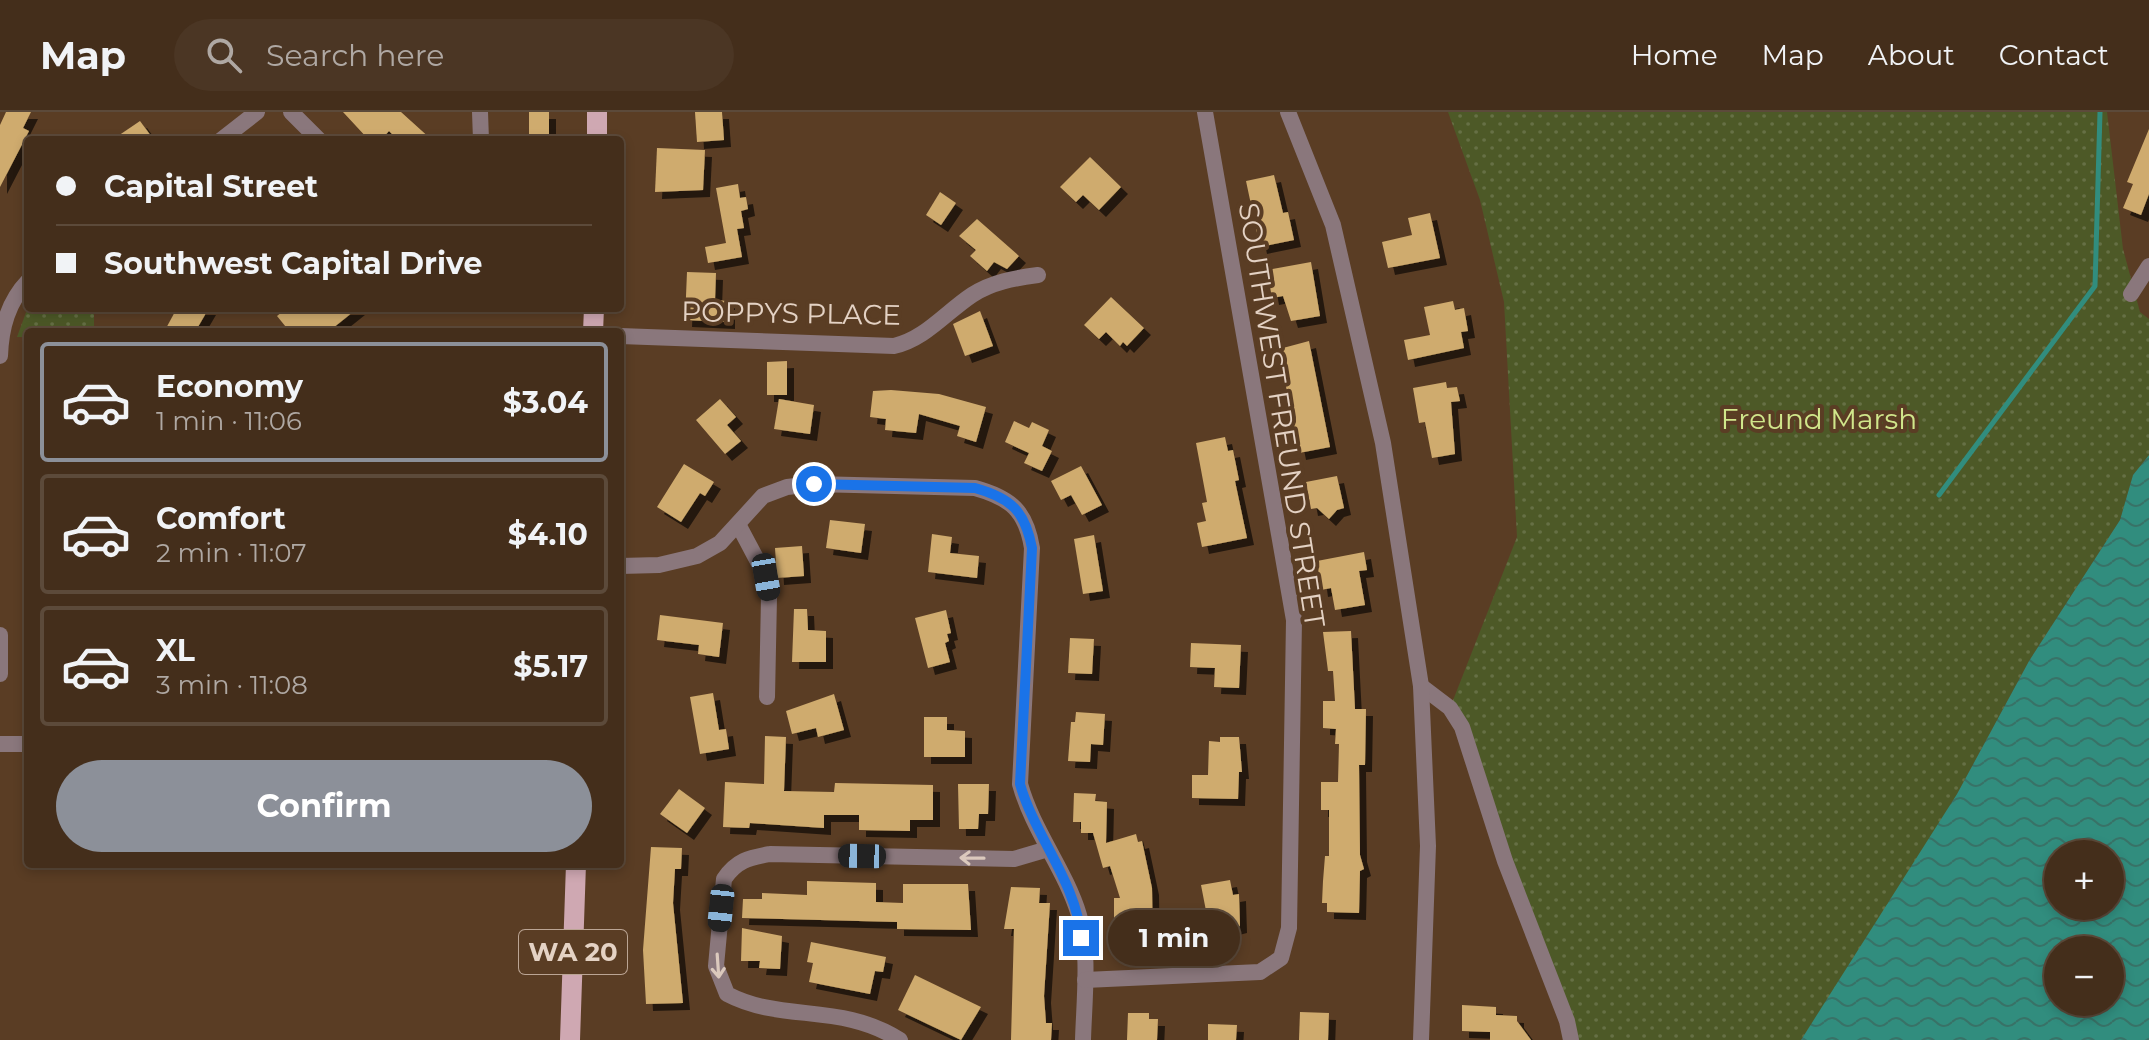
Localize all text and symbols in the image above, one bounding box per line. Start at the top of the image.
search box [174,19,734,91]
text: Map [40,32,126,79]
icon: search [202,33,246,77]
text: Search here [266,37,444,74]
text: Home [1631,38,1718,72]
text: Map [1762,38,1824,72]
text: About [1868,38,1955,72]
text: Contact [1999,38,2109,72]
text: Capital Street [104,168,318,205]
street label: SOUTHWEST FREUND STREET [1232,200,1332,630]
text: Southwest Capital Drive [104,245,482,282]
street label: POPPYS PLACE [681,294,901,332]
icon: car [60,366,132,438]
text: Economy [156,368,303,405]
text: $3.04 [503,384,588,421]
park label: Freund Marsh [1721,402,1917,436]
text: 1 min · 11:06 [156,405,302,437]
route start [796,466,832,502]
icon: car [60,498,132,570]
text: Comfort [156,500,286,537]
text: $4.10 [508,516,588,553]
text: 2 min · 11:07 [156,537,307,569]
car [750,551,782,603]
icon: car [60,630,132,702]
text: XL [156,632,195,669]
text: $5.17 [513,648,588,685]
text: 3 min · 11:08 [156,669,308,701]
button: Confirm [56,760,592,852]
map controls [2044,840,2124,1016]
button: + [2044,840,2124,920]
car [838,844,886,868]
one-way arrow [959,850,986,866]
car [707,883,735,933]
callout: 1 min [1109,910,1241,966]
route end [1063,920,1099,956]
text: 1 min [1139,922,1209,954]
road number: WA 20 [519,930,627,974]
button: − [2044,936,2124,1016]
one-way arrow [711,952,726,978]

